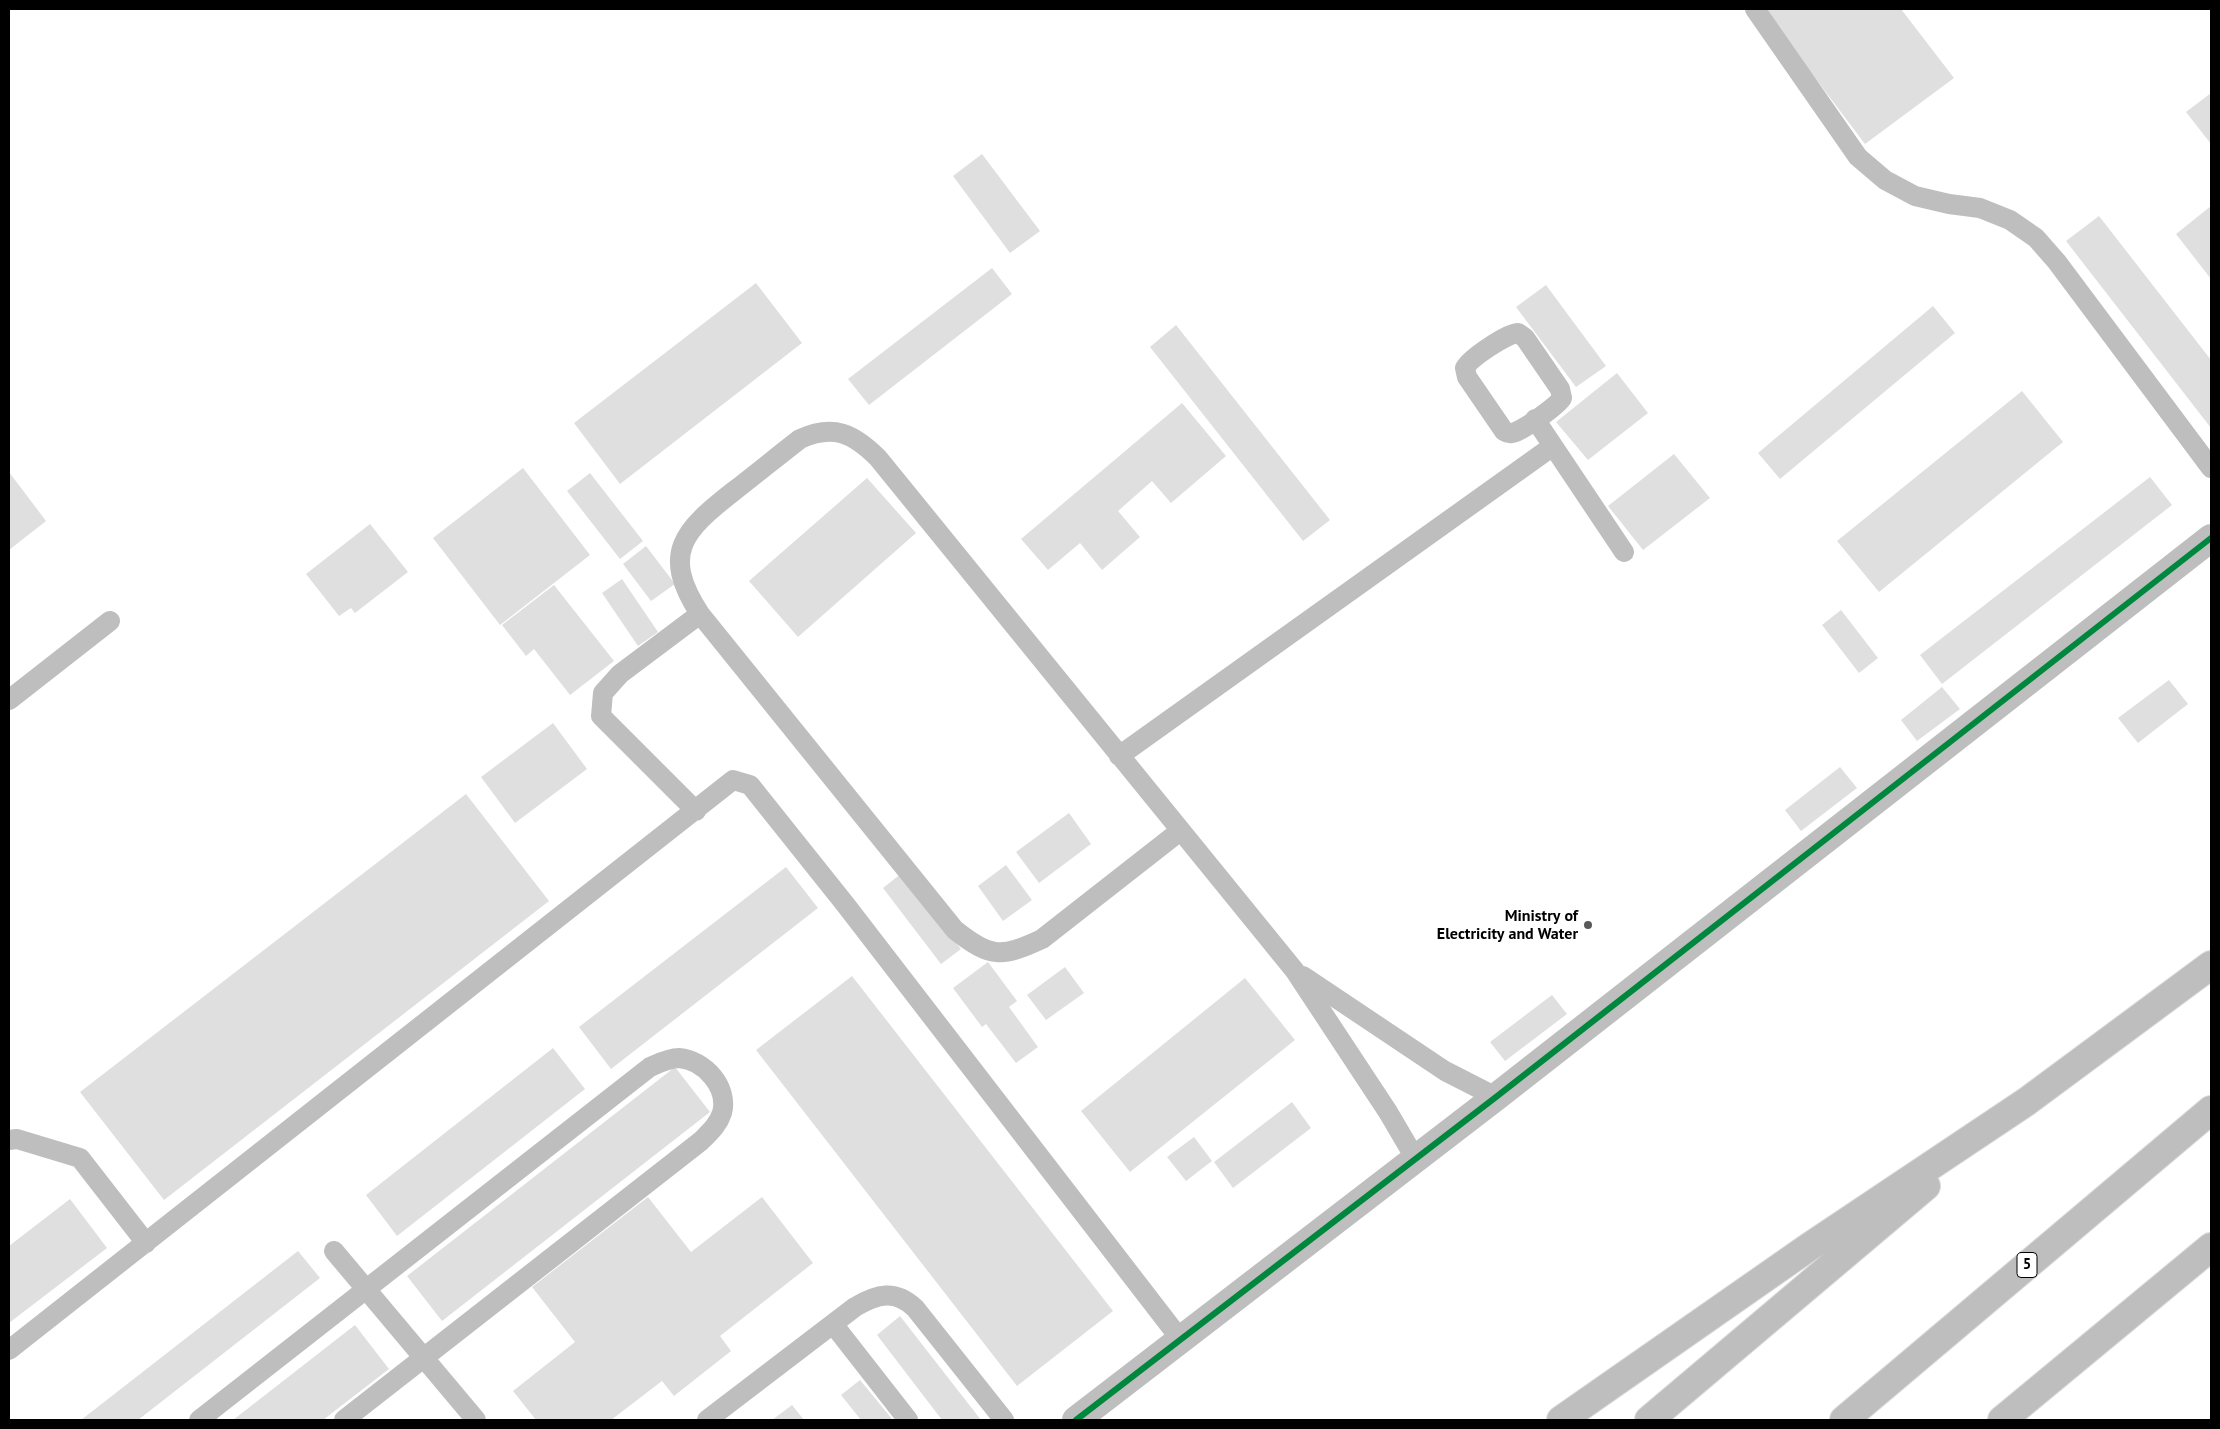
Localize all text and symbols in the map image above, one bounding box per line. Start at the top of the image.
place label: Ministry of Electricity and Water [1437,906,1578,944]
marker: Ministry of Electricity and Water [1582,919,1594,931]
road number: 5 [2017,1252,2037,1278]

